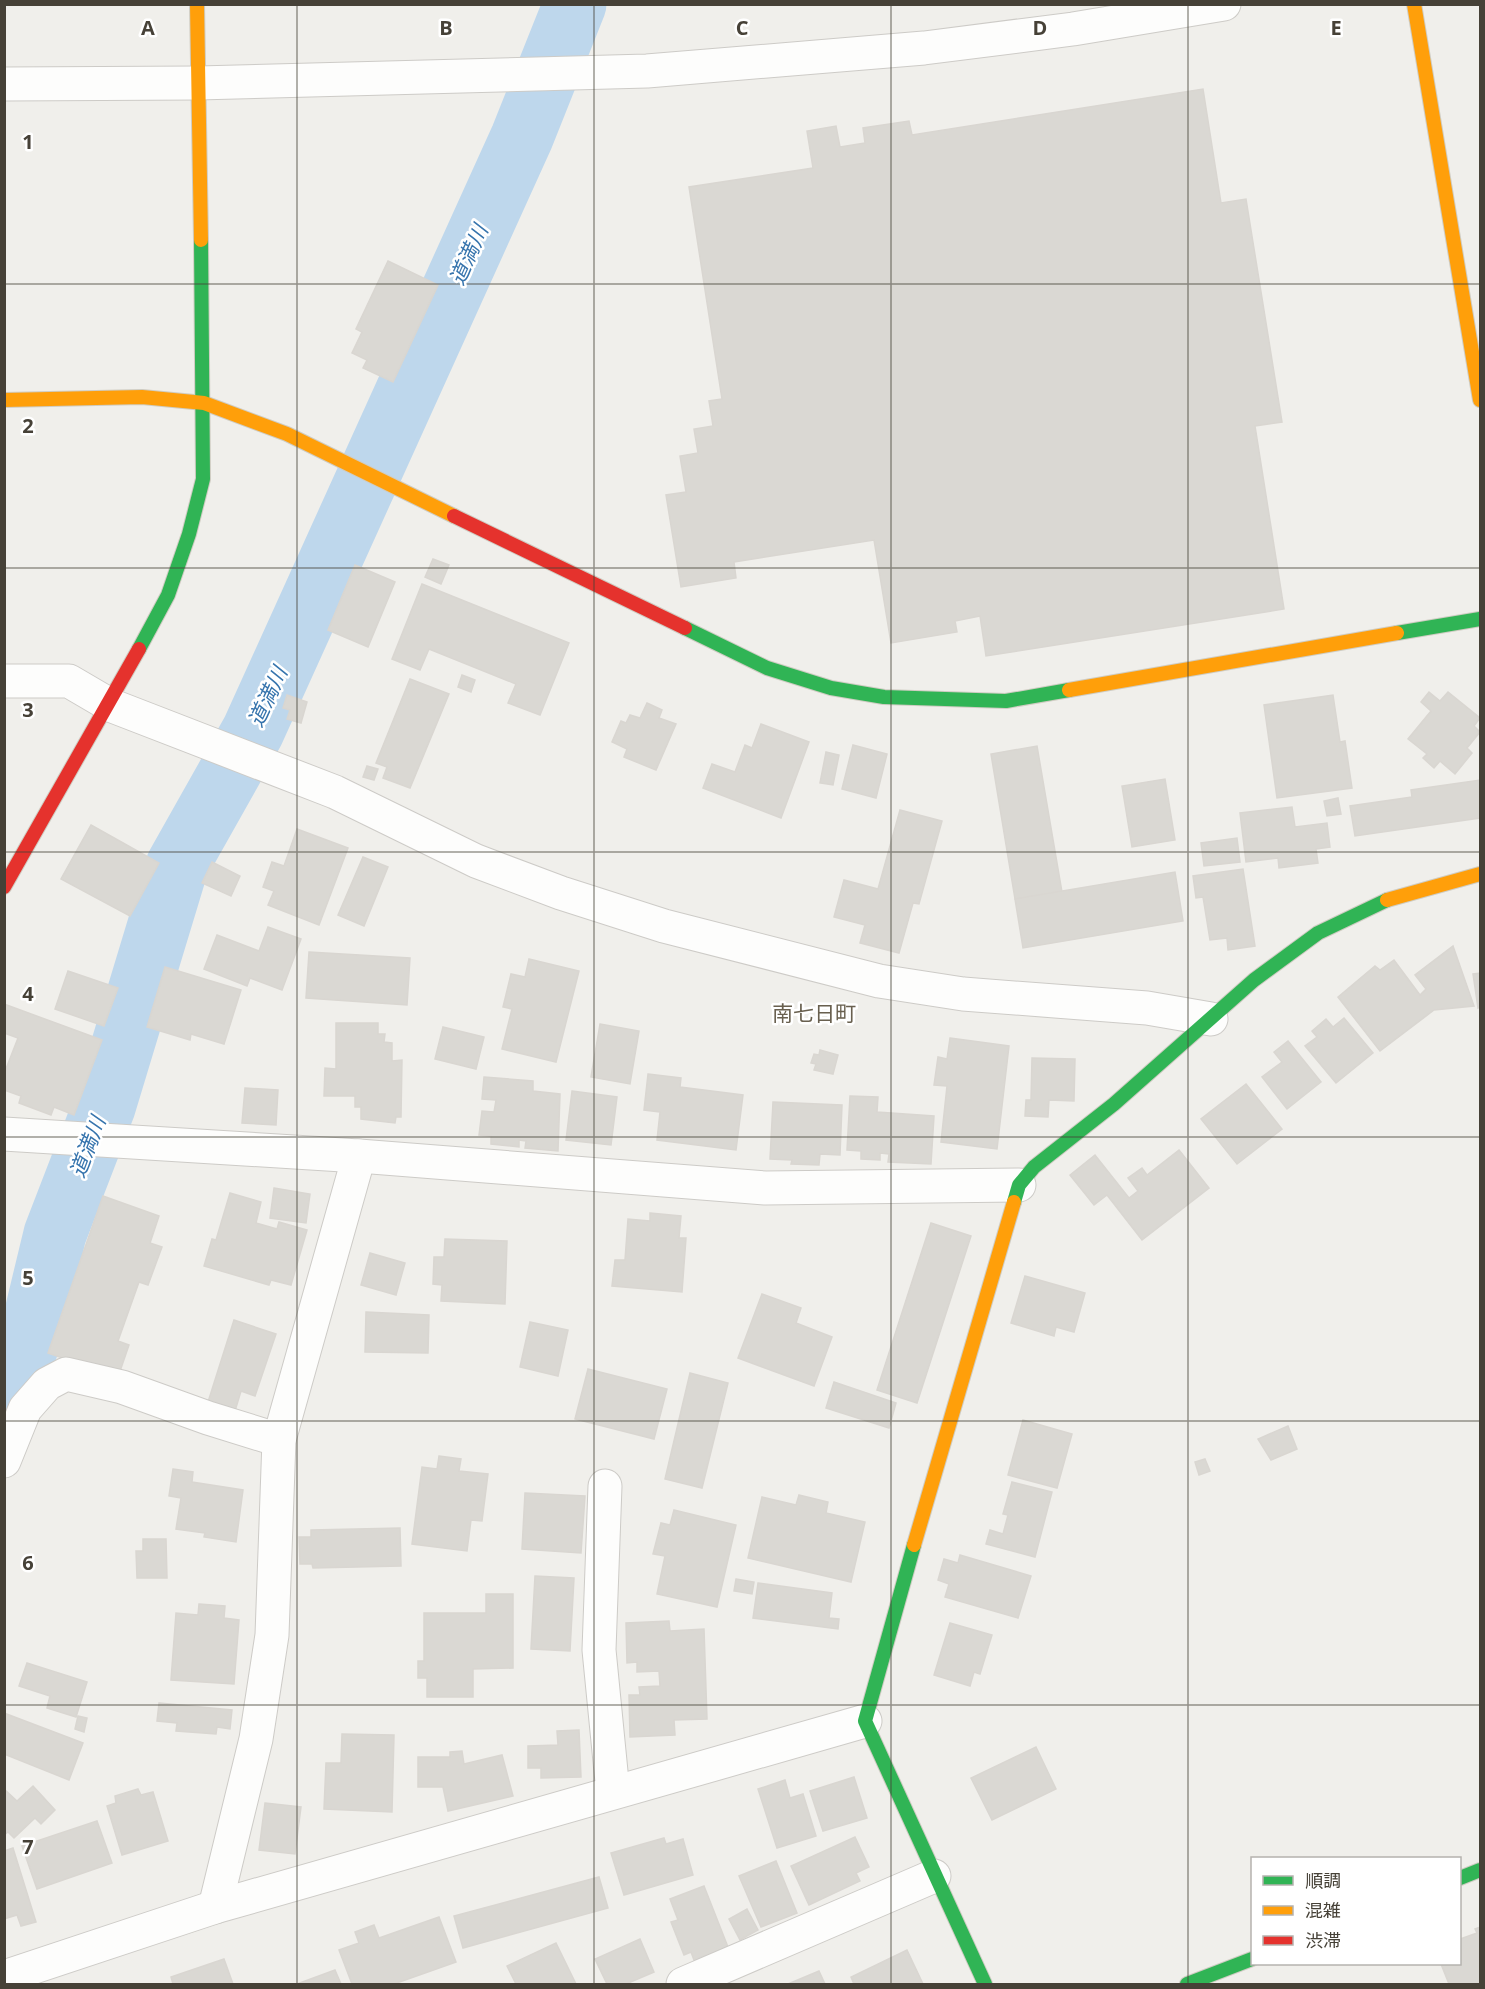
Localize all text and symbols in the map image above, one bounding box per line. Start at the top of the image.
text: A [141,14,155,41]
text: B [439,14,453,41]
text: C [736,14,749,41]
text: D [1033,14,1047,41]
text: E [1330,14,1342,41]
text: 1 [22,128,34,155]
water label: 道満川 [442,218,495,289]
text: 2 [22,412,34,439]
water label: 道満川 [241,660,294,731]
text: 3 [22,696,34,723]
text: 4 [22,980,34,1007]
district label: 南七日町 [772,999,856,1027]
water label: 道満川 [63,1110,112,1181]
text: 5 [22,1264,34,1291]
text: 6 [22,1549,34,1576]
text: 7 [22,1833,34,1860]
legend [1251,1857,1461,1965]
text: 順調 [1305,1868,1341,1892]
text: 混雑 [1305,1898,1341,1922]
text: 渋滞 [1305,1928,1341,1952]

